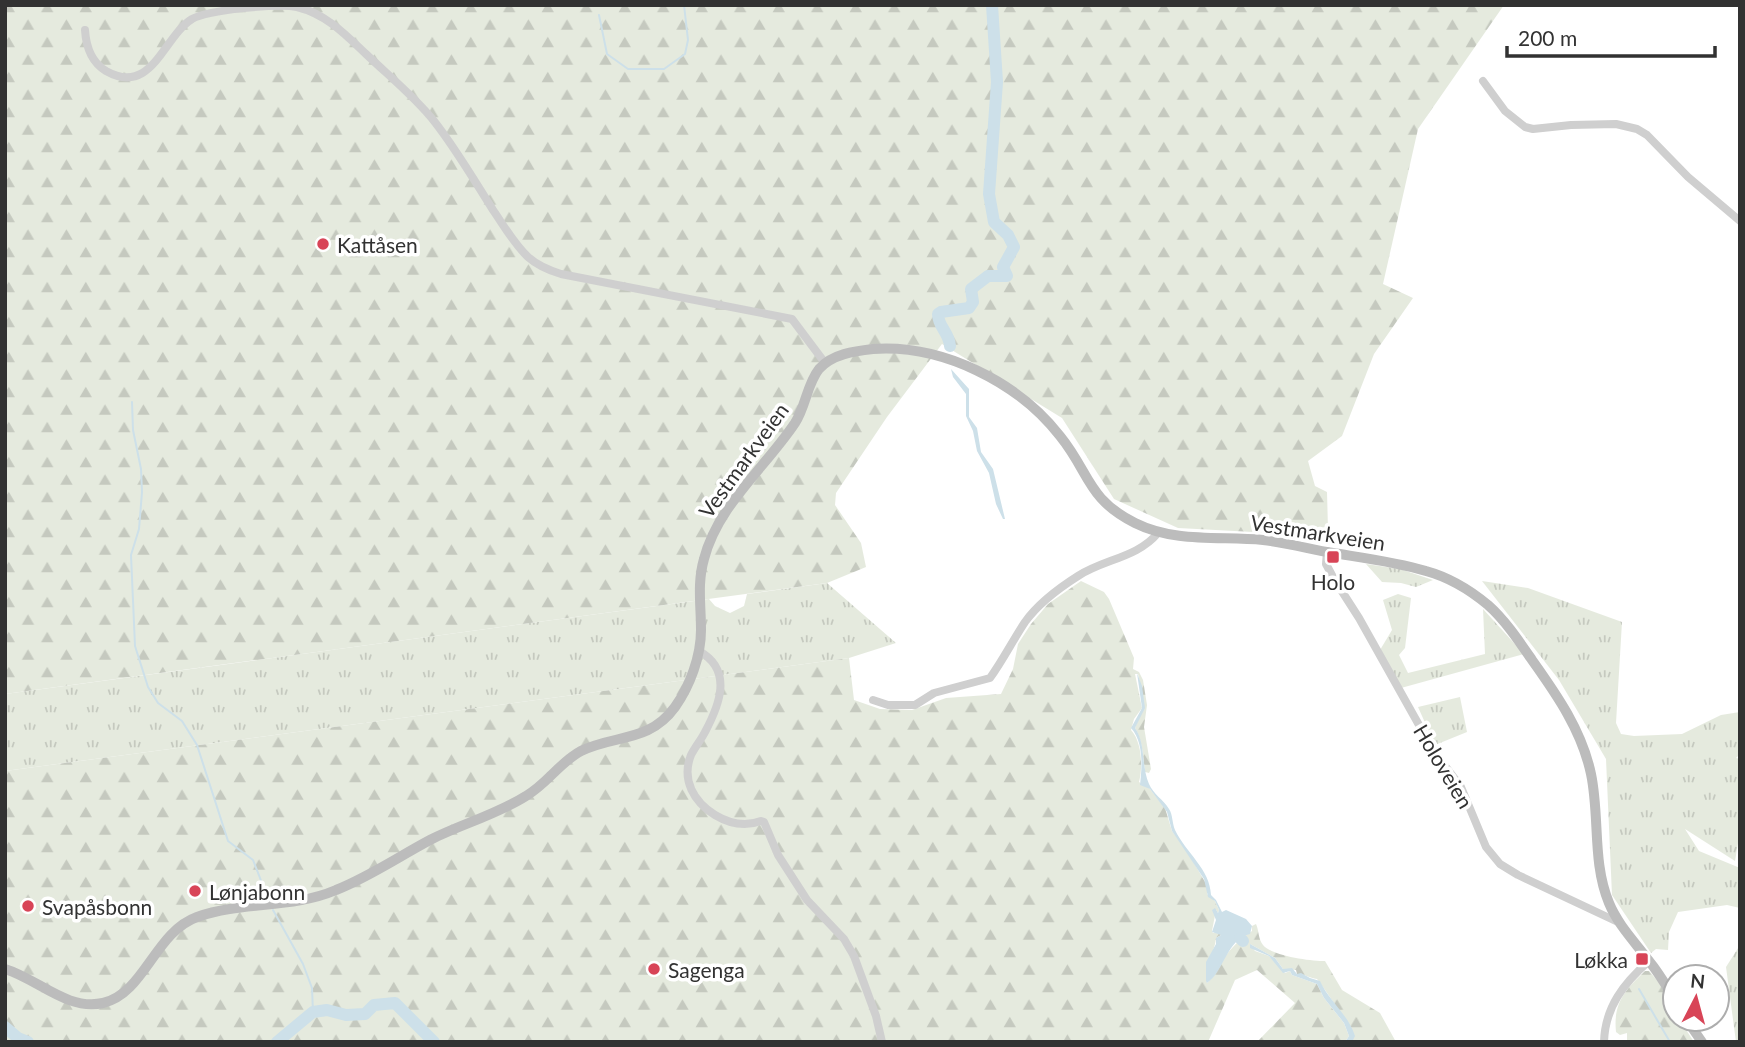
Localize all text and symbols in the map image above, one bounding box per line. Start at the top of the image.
scale bar [1507,14,1715,58]
text: 200 m [1518,25,1577,50]
place label: Kattåsen [337,232,418,257]
marker: Kattåsen [315,236,331,252]
street label: Vestmarkveien [693,398,793,522]
street label: Vestmarkveien [1249,509,1387,555]
marker: Holo [1325,549,1341,565]
place label: Holo [1311,569,1355,594]
street label: Holoveien [1409,719,1479,813]
place label: Lønjabonn [209,879,305,904]
marker: Lønjabonn [187,883,203,899]
place label: Svapåsbonn [42,894,152,919]
marker: Svapåsbonn [20,898,36,914]
place label: Løkka [1574,947,1628,972]
marker: Løkka [1634,951,1650,967]
place label: Sagenga [668,957,745,982]
marker: Sagenga [646,961,662,977]
north arrow [1661,963,1731,1033]
text: N [1689,968,1706,993]

